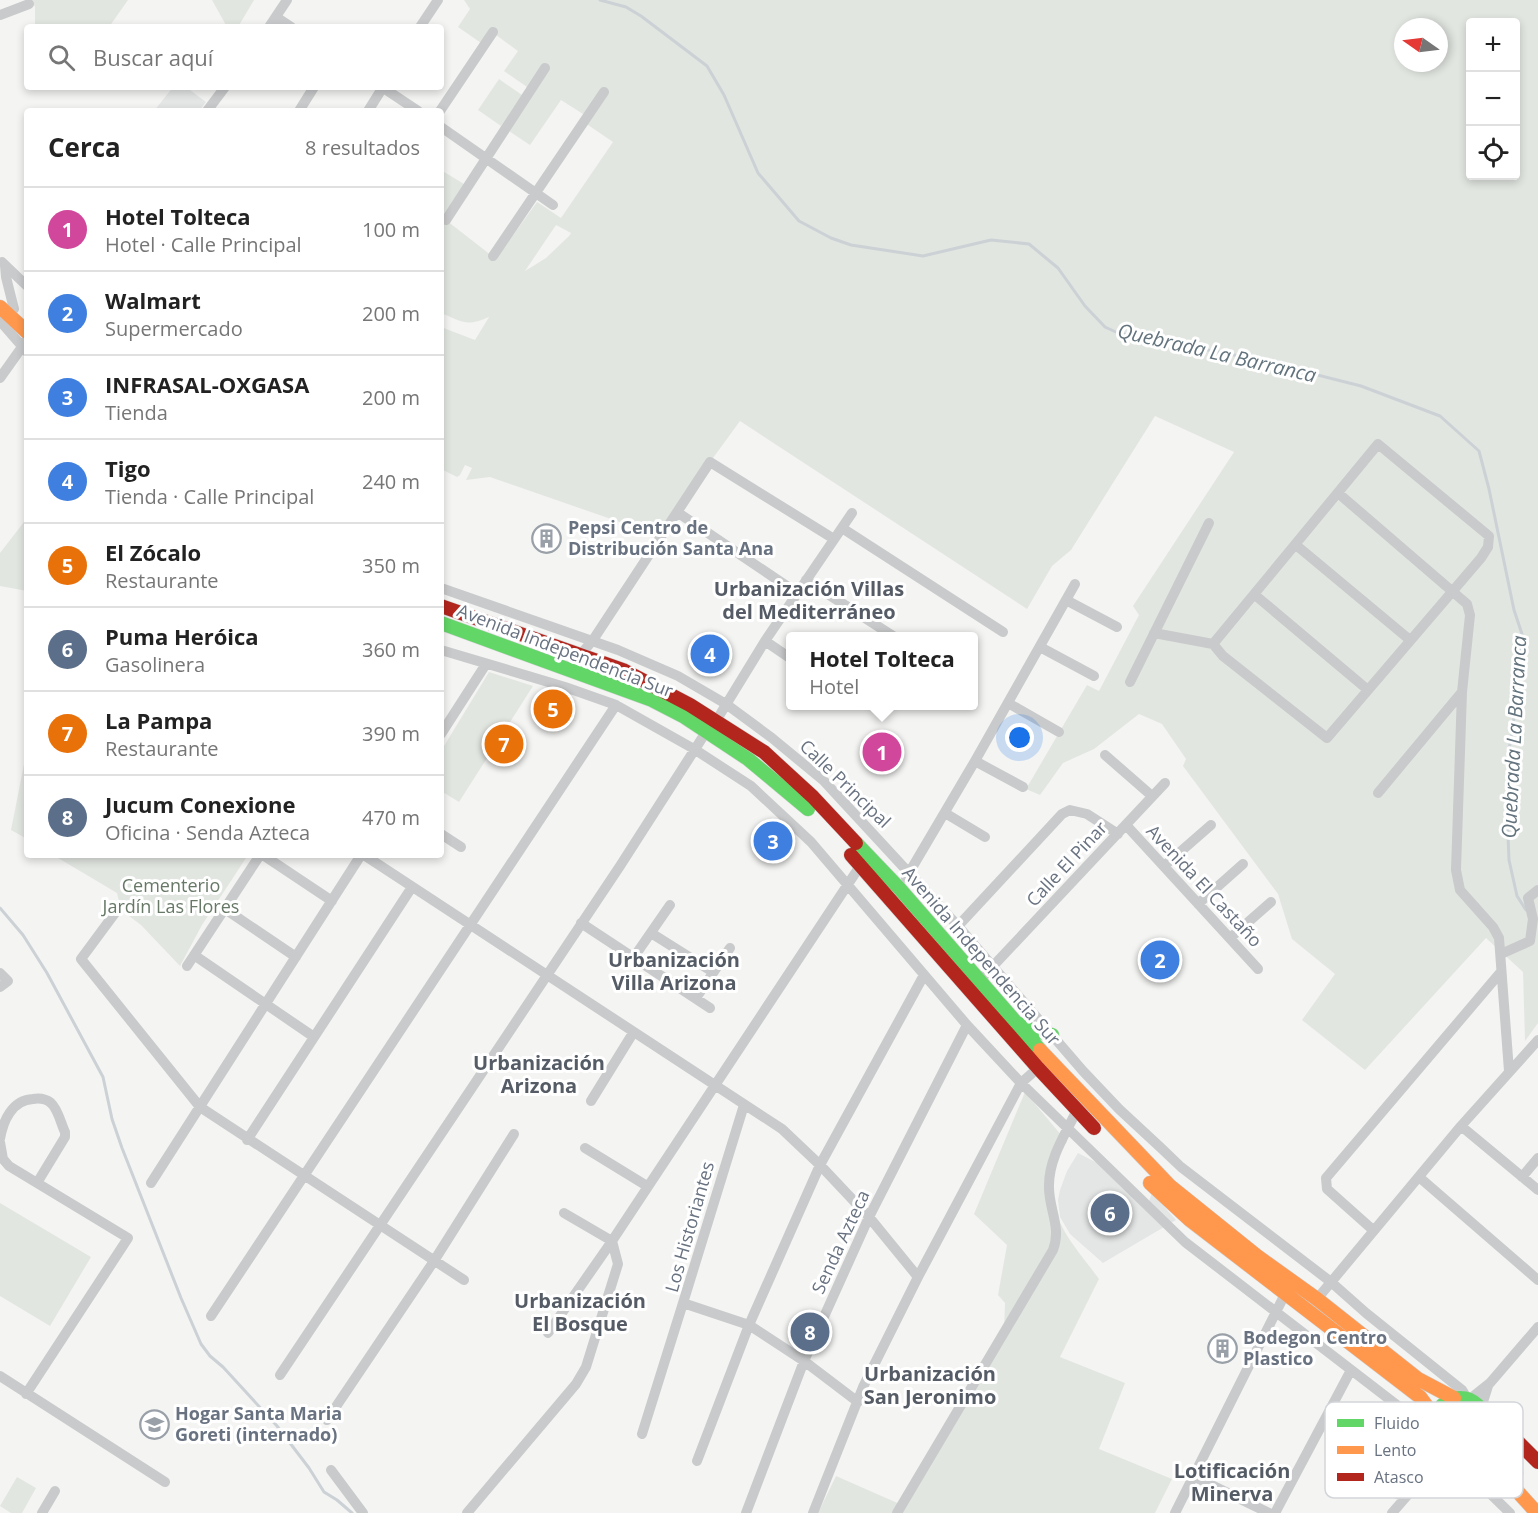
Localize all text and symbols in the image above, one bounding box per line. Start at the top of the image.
north arrow [1394,18,1448,72]
map controls [1466,18,1520,180]
button: + [1466,18,1520,72]
search box [24,24,444,90]
icon: search [45,41,78,74]
text: Buscar aquí [93,42,213,72]
button: − [1466,72,1520,126]
button: locate [1466,126,1520,180]
text: Cerca [48,129,121,165]
text: 8 resultados [305,134,420,161]
text: Hotel Tolteca [105,201,251,231]
text: 1 [62,216,73,243]
text: 100 m [362,216,420,243]
text: Hotel · Calle Principal [105,231,302,258]
text: Walmart [105,285,201,315]
text: 2 [62,300,73,327]
text: 200 m [362,300,420,327]
text: Supermercado [105,315,243,342]
water label: Quebrada La Barranca [1115,317,1319,389]
text: INFRASAL-OXGASA [105,369,309,399]
text: 3 [62,384,73,411]
text: 200 m [362,384,420,411]
text: Tienda [105,399,168,426]
text: Tigo [105,453,151,483]
text: 4 [62,468,73,495]
text: 240 m [362,468,420,495]
text: Tienda · Calle Principal [105,483,314,510]
place label: Pepsi Centro de Distribución Santa Ana [568,515,774,560]
building icon: Pepsi Centro de Distribución Santa Ana [531,522,563,554]
text: El Zócalo [105,537,201,567]
text: 5 [62,552,73,579]
text: 350 m [362,552,420,579]
text: Restaurante [105,567,219,594]
district label: Urbanización Villas del Mediterráneo [714,575,904,625]
street label: Avenida Independencia Sur [454,598,677,703]
text: Puma Heróica [105,621,259,651]
pin: 4 [690,632,730,676]
popup [786,632,978,710]
water label: Quebrada La Barranca [1495,635,1532,839]
text: 6 [62,636,73,663]
text: 360 m [362,636,420,663]
text: Hotel Tolteca [809,643,955,673]
text: Gasolinera [105,651,205,678]
text: Hotel [809,673,859,700]
pin: 5 [534,686,572,732]
text: La Pampa [105,705,212,735]
text: 7 [62,720,73,747]
text: 390 m [362,720,420,747]
pin: 7 [484,722,524,766]
your location [1005,723,1034,752]
pin: 1 [862,730,902,774]
street label: Calle Principal [795,734,896,833]
text: Restaurante [105,735,219,762]
text: Jucum Conexione [105,789,295,819]
text: 8 [62,804,73,831]
text: 470 m [362,804,420,831]
street label: Calle El Pinar [1021,815,1112,911]
pin: 3 [754,818,792,864]
text: Oficina · Senda Azteca [105,819,310,846]
street label: Avenida El Castaño [1142,819,1268,952]
street label: Avenida Independencia Sur [897,861,1066,1050]
park label: Cementerio Jardín Las Flores [101,873,239,918]
pin: 2 [1140,938,1180,982]
district label: Urbanización Villa Arizona [608,946,740,996]
district label: Urbanización Arizona [473,1049,605,1099]
street label: Los Historiantes [659,1158,719,1295]
street label: Senda Azteca [806,1186,875,1297]
pin: 6 [1090,1190,1130,1236]
district label: Urbanización El Bosque [514,1287,646,1337]
pin: 8 [790,1310,830,1354]
place label: Bodegon Centro Plastico [1243,1325,1387,1370]
building icon: Bodegon Centro Plastico [1206,1332,1238,1364]
district label: Urbanización San Jeronimo [864,1360,996,1410]
place label: Hogar Santa Maria Goreti (internado) [175,1401,342,1446]
legend [1325,1402,1523,1498]
school or university icon: Hogar Santa Maria Goreti (internado) [138,1408,170,1440]
text: Fluido [1374,1412,1420,1434]
text: Lento [1374,1439,1416,1461]
district label: Lotificación Minerva [1174,1457,1290,1507]
text: Atasco [1374,1466,1424,1488]

